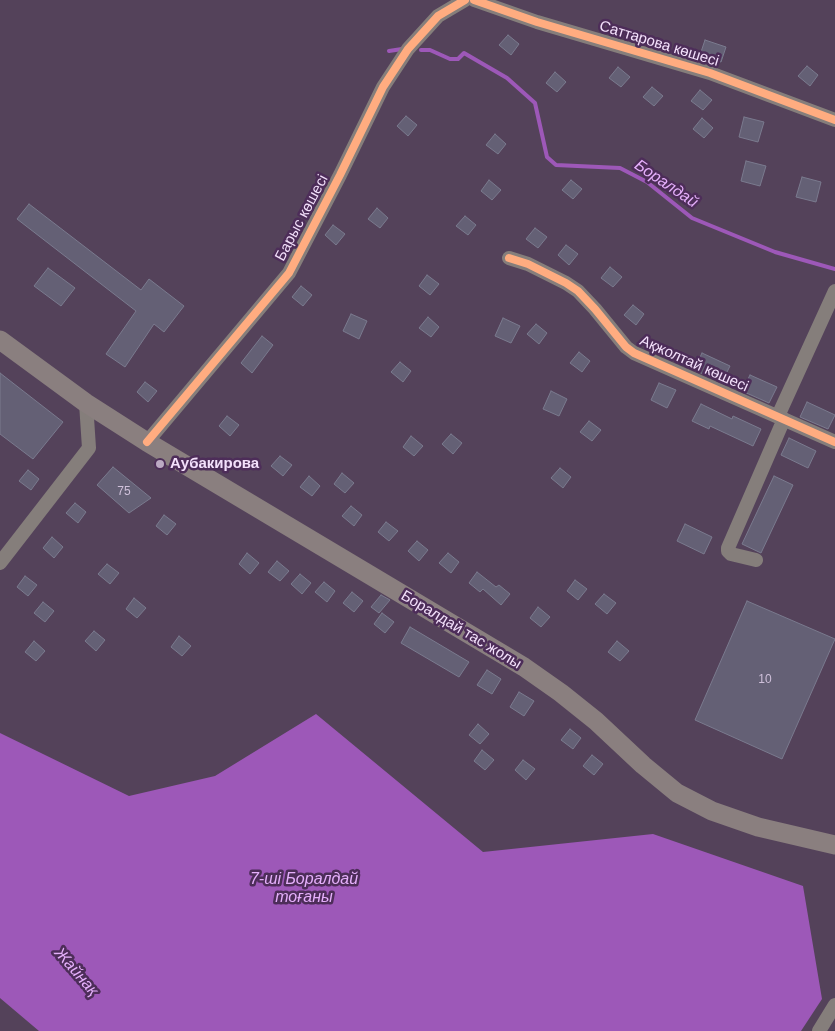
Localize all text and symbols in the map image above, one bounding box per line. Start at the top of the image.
street label: Саттарова көшесі [597,17,721,71]
water label: Боралдай [631,156,701,212]
street label: Барыс көшесі [272,172,332,264]
street label: Ақжолтай көшесі [637,332,751,396]
place label: Аубакирова [170,455,259,473]
marker: Аубакирова [154,458,166,470]
house number: 75 [117,485,131,499]
street label: Боралдай тас жолы [397,587,525,673]
house number: 10 [758,673,772,687]
water label: 7-ші Боралдай тоғаны [250,870,358,908]
water label: Жайнақ [50,944,102,1000]

